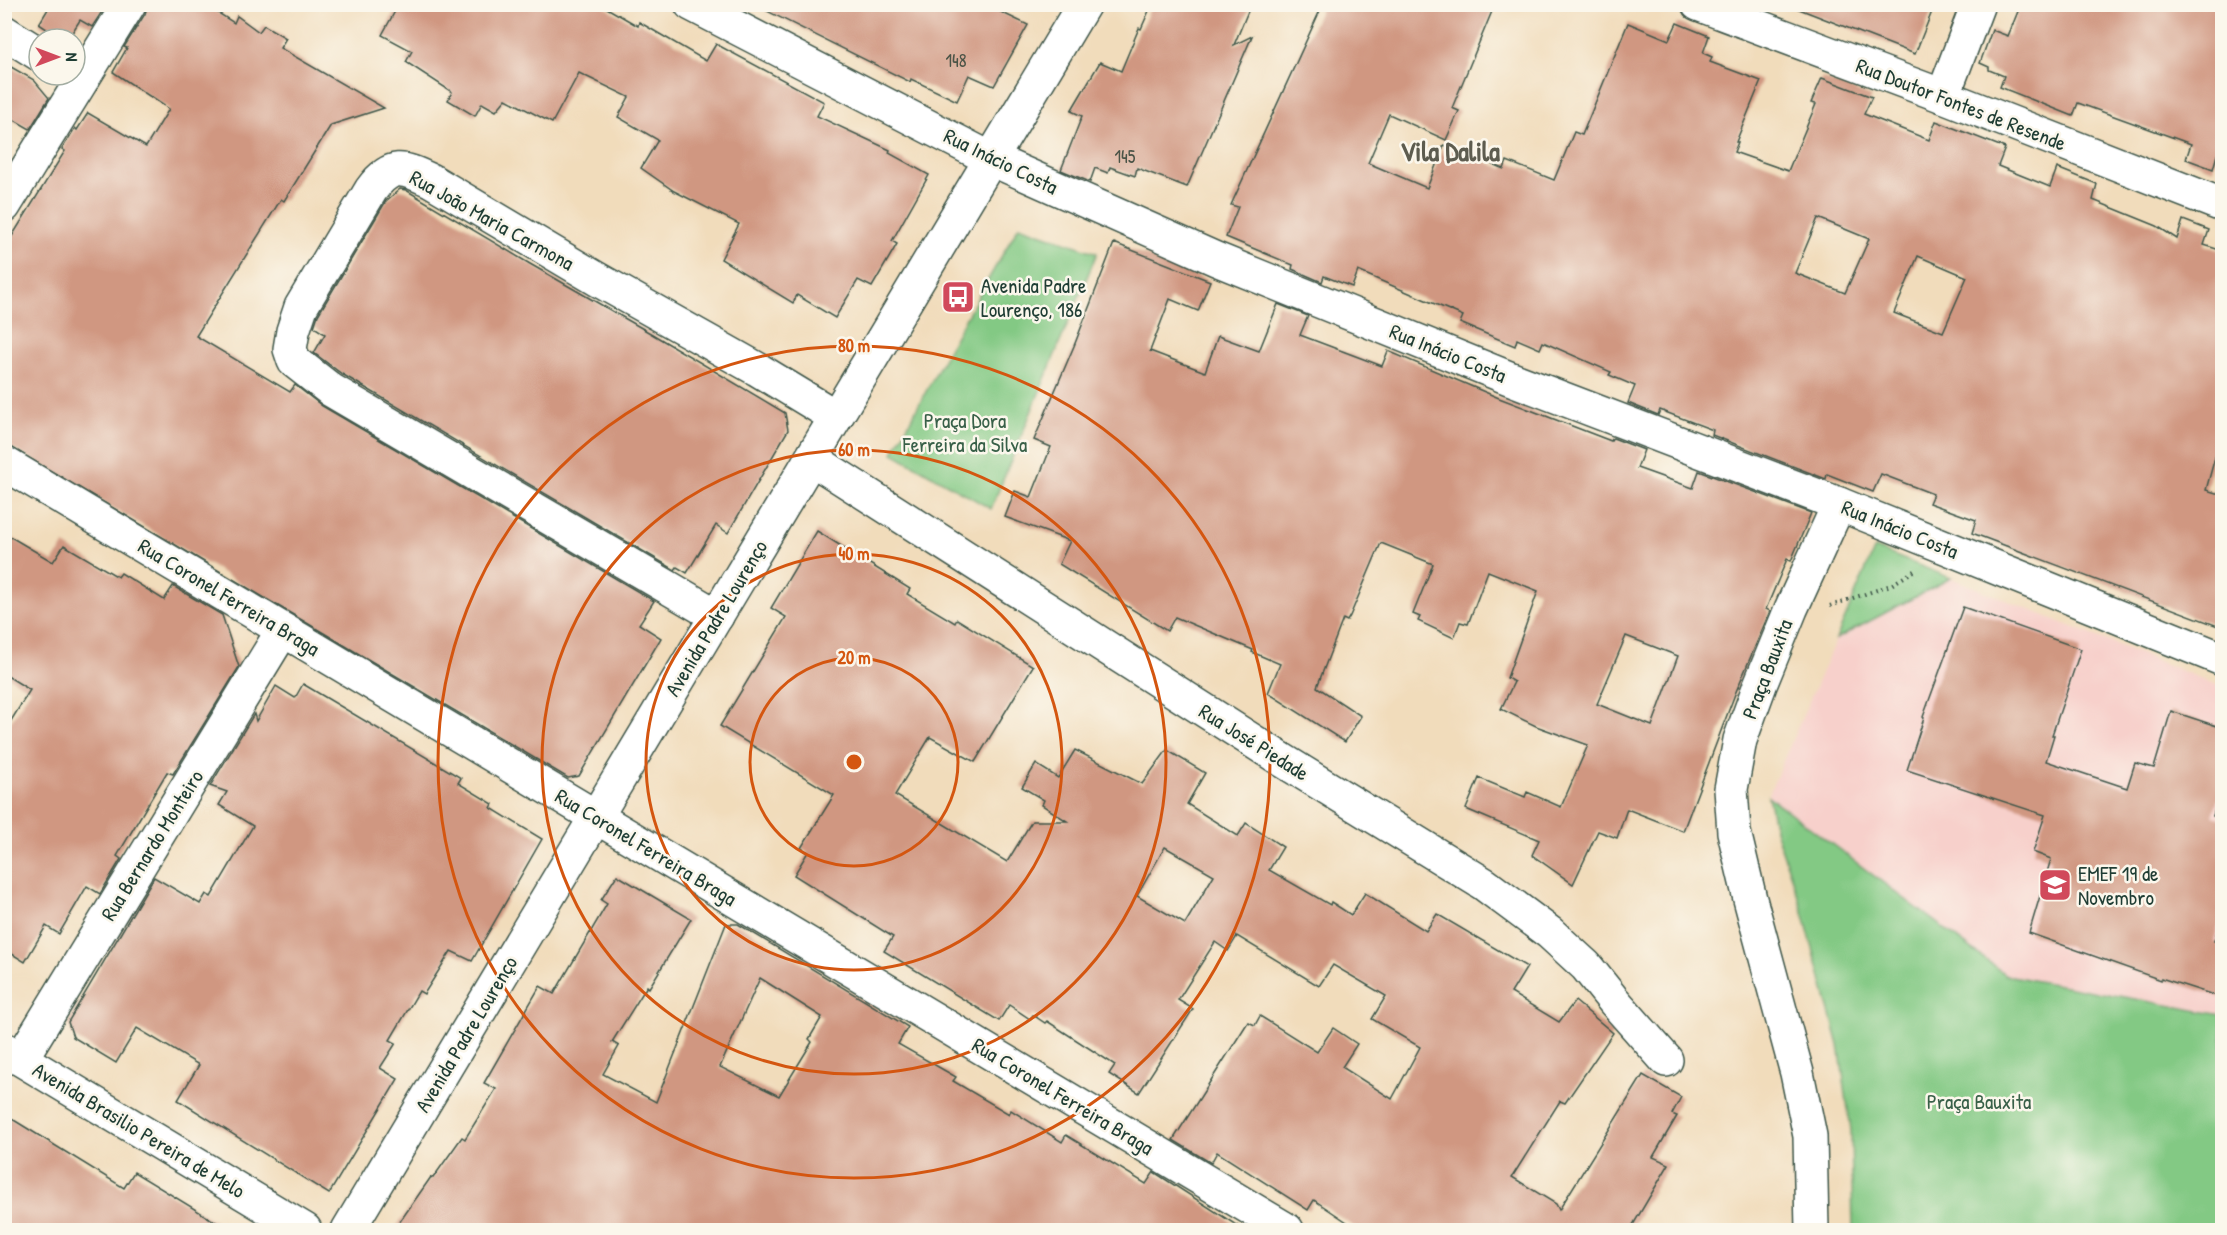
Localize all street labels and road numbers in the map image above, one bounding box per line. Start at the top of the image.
street label: Rua Doutor Fontes de Resende [1852,51,2070,157]
street label: Rua Inácio Costa [939,121,1063,201]
street label: Rua João Maria Carmona [405,163,579,277]
street label: Rua Inácio Costa [1385,316,1511,390]
street label: Rua Inácio Costa [1837,492,1963,566]
street label: Rua Coronel Ferreira Braga [133,531,325,663]
street label: Avenida Padre Lourenço [658,534,774,702]
street label: Praça Bauxita [1735,615,1799,723]
street label: Rua José Piedade [1193,697,1315,787]
street label: Rua Bernardo Monteiro [94,764,210,926]
street label: Rua Coronel Ferreira Braga [550,781,742,913]
street label: Avenida Padre Lourenço [408,950,524,1118]
street label: Rua Coronel Ferreira Braga [967,1030,1159,1162]
street label: Avenida Brasilio Pereira de Melo [27,1055,251,1205]

